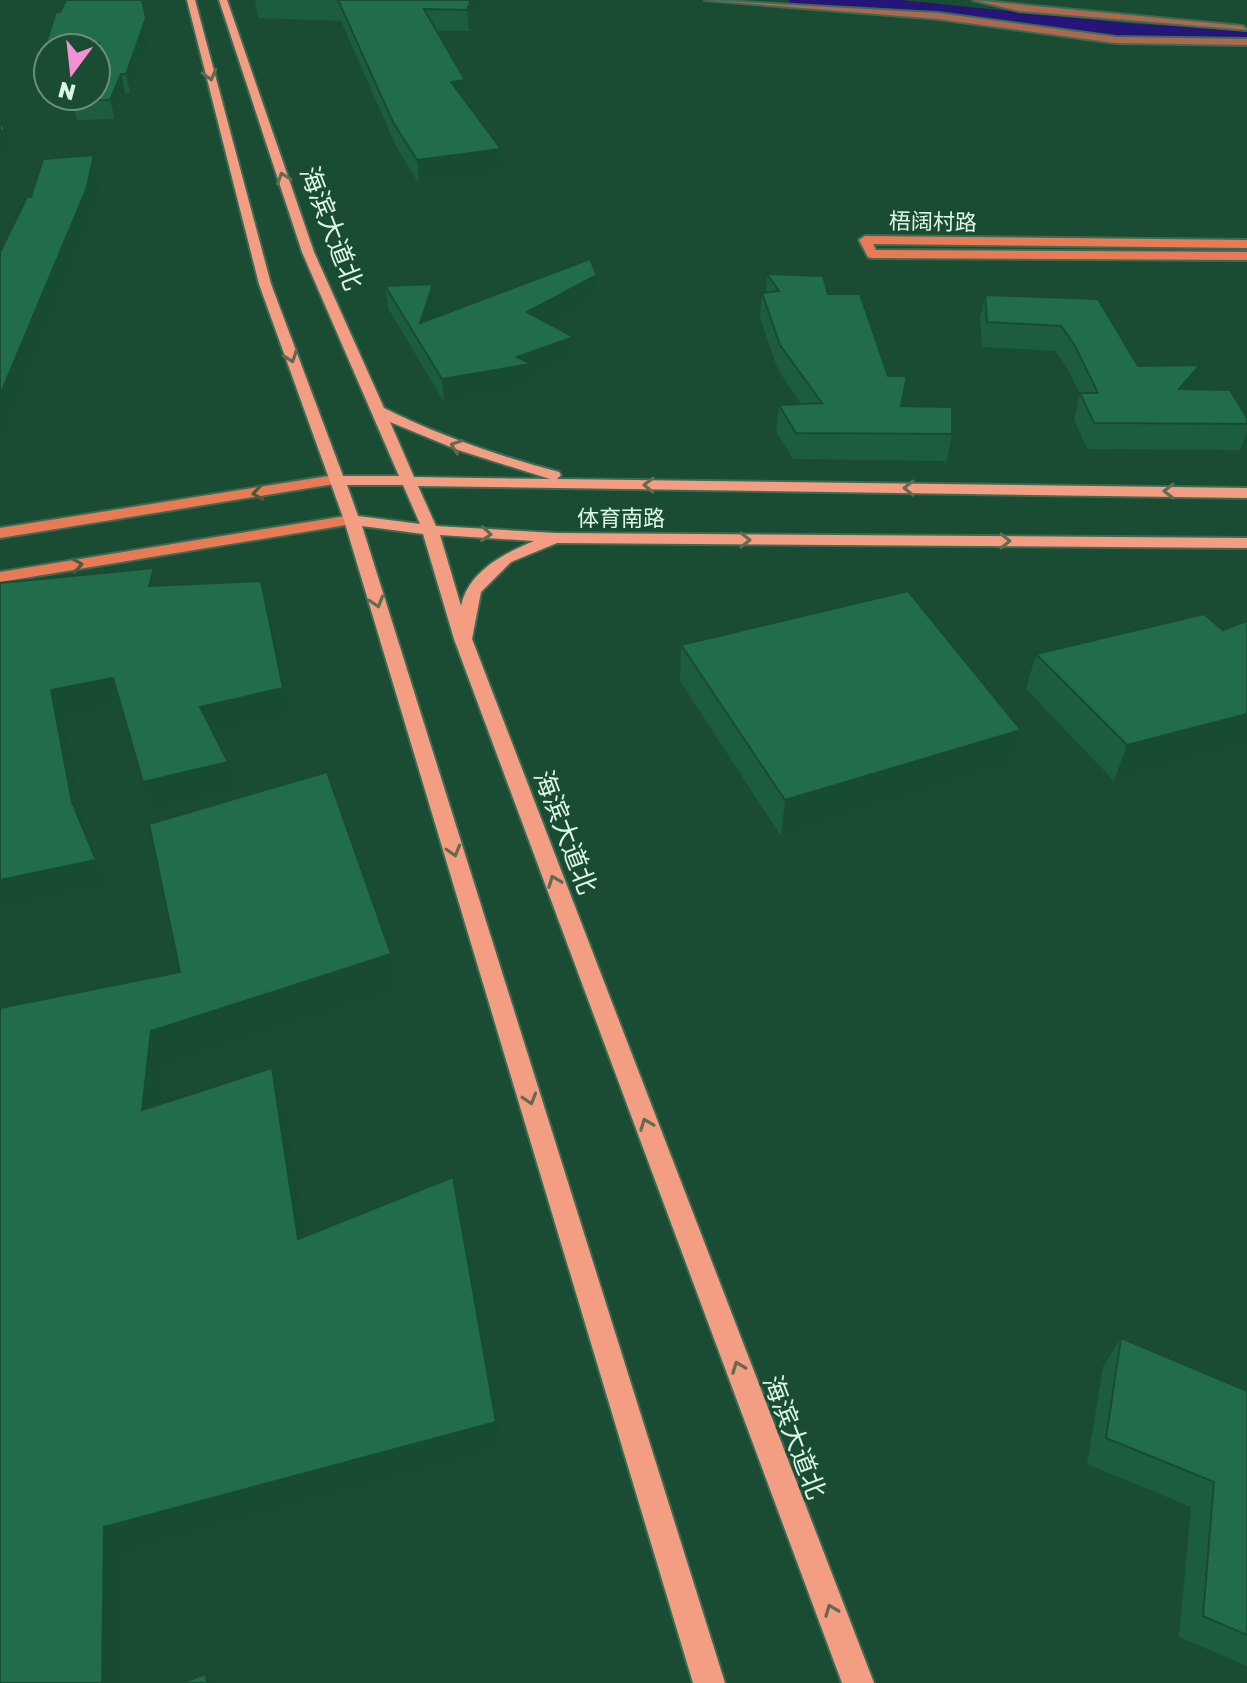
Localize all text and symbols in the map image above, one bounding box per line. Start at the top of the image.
north arrow [32,32,112,112]
one-way arrow [201,68,218,82]
text: N [55,77,78,107]
street label: 海滨大道北 [294,162,370,294]
one-way arrow [276,171,292,185]
street label: 梧阔村路 [889,207,977,235]
one-way arrow [281,349,298,363]
one-way arrow [450,439,464,455]
one-way arrow [642,476,655,493]
one-way arrow [902,479,915,497]
one-way arrow [251,483,265,500]
one-way arrow [1162,483,1175,500]
street label: 体育南路 [577,504,665,531]
one-way arrow [480,525,493,542]
one-way arrow [739,531,752,549]
one-way arrow [999,532,1012,550]
one-way arrow [70,557,84,574]
one-way arrow [368,595,384,609]
street label: 海滨大道北 [528,766,604,898]
one-way arrow [445,843,461,857]
one-way arrow [547,875,564,889]
one-way arrow [521,1092,537,1106]
one-way arrow [639,1118,656,1132]
one-way arrow [732,1361,748,1375]
street label: 海滨大道北 [757,1371,833,1503]
one-way arrow [824,1604,841,1618]

